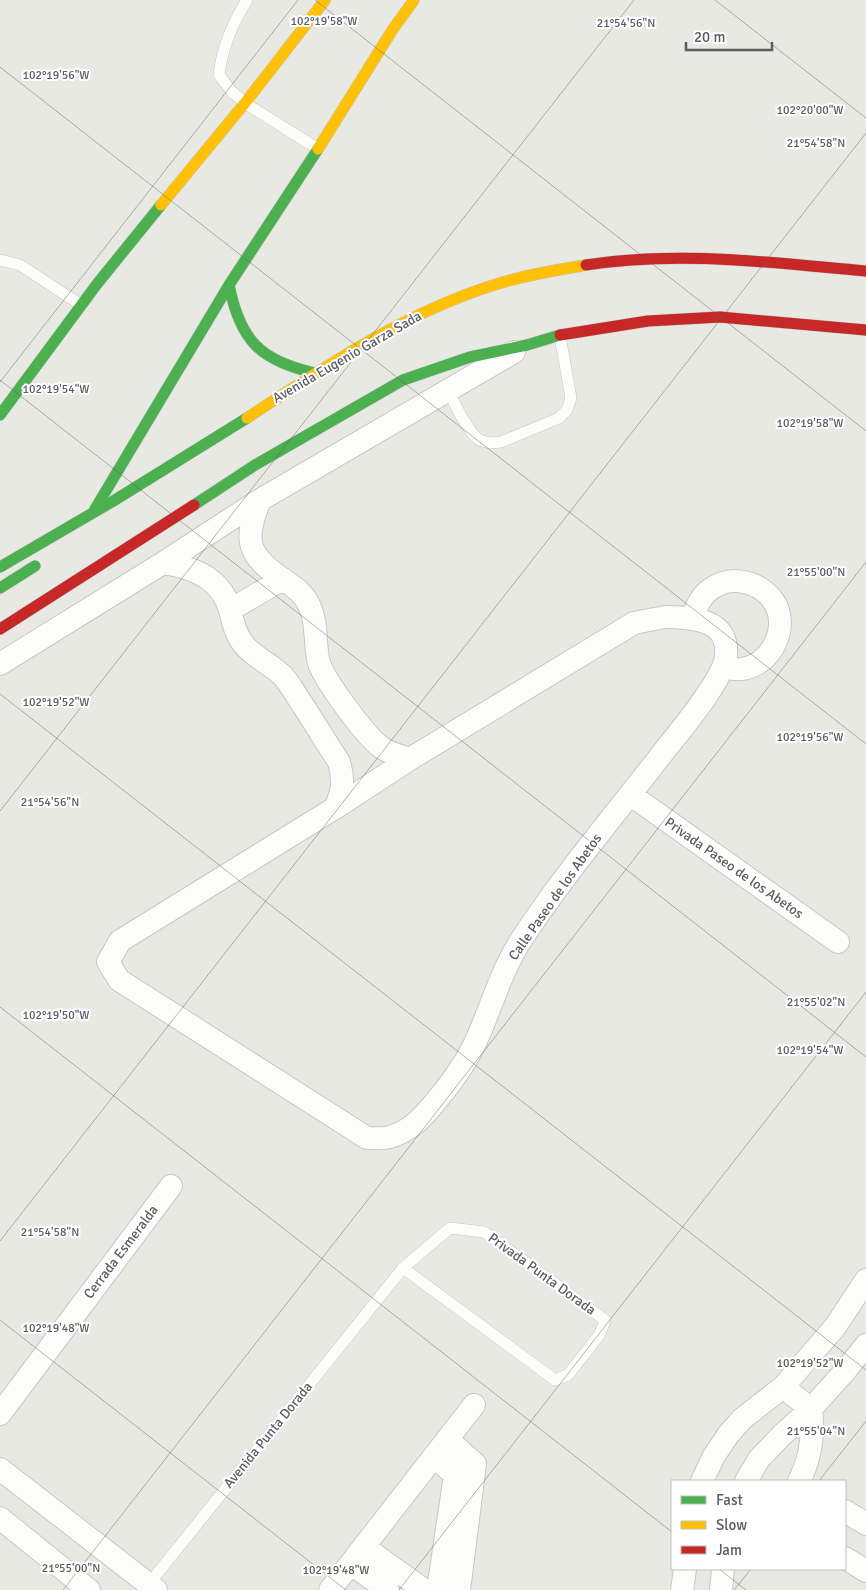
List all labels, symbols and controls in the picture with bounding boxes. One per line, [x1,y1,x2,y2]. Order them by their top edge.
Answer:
text: 102°19'58"W [290,14,358,29]
text: 21°54'56"N [597,16,655,31]
scale bar [686,20,772,52]
text: 20 m [694,28,725,46]
text: 102°19'56"W [22,68,90,83]
text: 102°20'00"W [776,103,844,118]
text: 21°54'58"N [787,136,845,151]
street label: Avenida Eugenio Garza Sada [269,307,425,407]
text: 102°19'54"W [22,382,90,397]
text: 102°19'58"W [776,416,844,431]
text: 21°55'00"N [787,565,845,580]
text: 102°19'52"W [22,695,90,710]
text: 102°19'56"W [776,730,844,745]
text: 21°54'56"N [21,795,79,810]
street label: Privada Paseo de los Abetos [662,814,806,922]
street label: Calle Paseo de los Abetos [505,830,605,964]
text: 21°55'02"N [787,995,845,1010]
text: 102°19'50"W [22,1008,90,1023]
text: 102°19'54"W [776,1043,844,1058]
street label: Cerrada Esmeralda [80,1202,162,1302]
text: 21°54'58"N [21,1225,79,1240]
street label: Privada Punta Dorada [485,1229,599,1319]
text: 102°19'48"W [22,1321,90,1336]
text: 102°19'52"W [776,1356,844,1371]
street label: Avenida Punta Dorada [220,1378,316,1492]
text: 21°55'04"N [787,1424,845,1439]
legend [671,1480,846,1570]
text: Fast [716,1491,743,1509]
text: Slow [716,1516,747,1534]
text: Jam [716,1541,742,1559]
text: 21°55'00"N [42,1561,100,1576]
text: 102°19'48"W [302,1563,370,1578]

